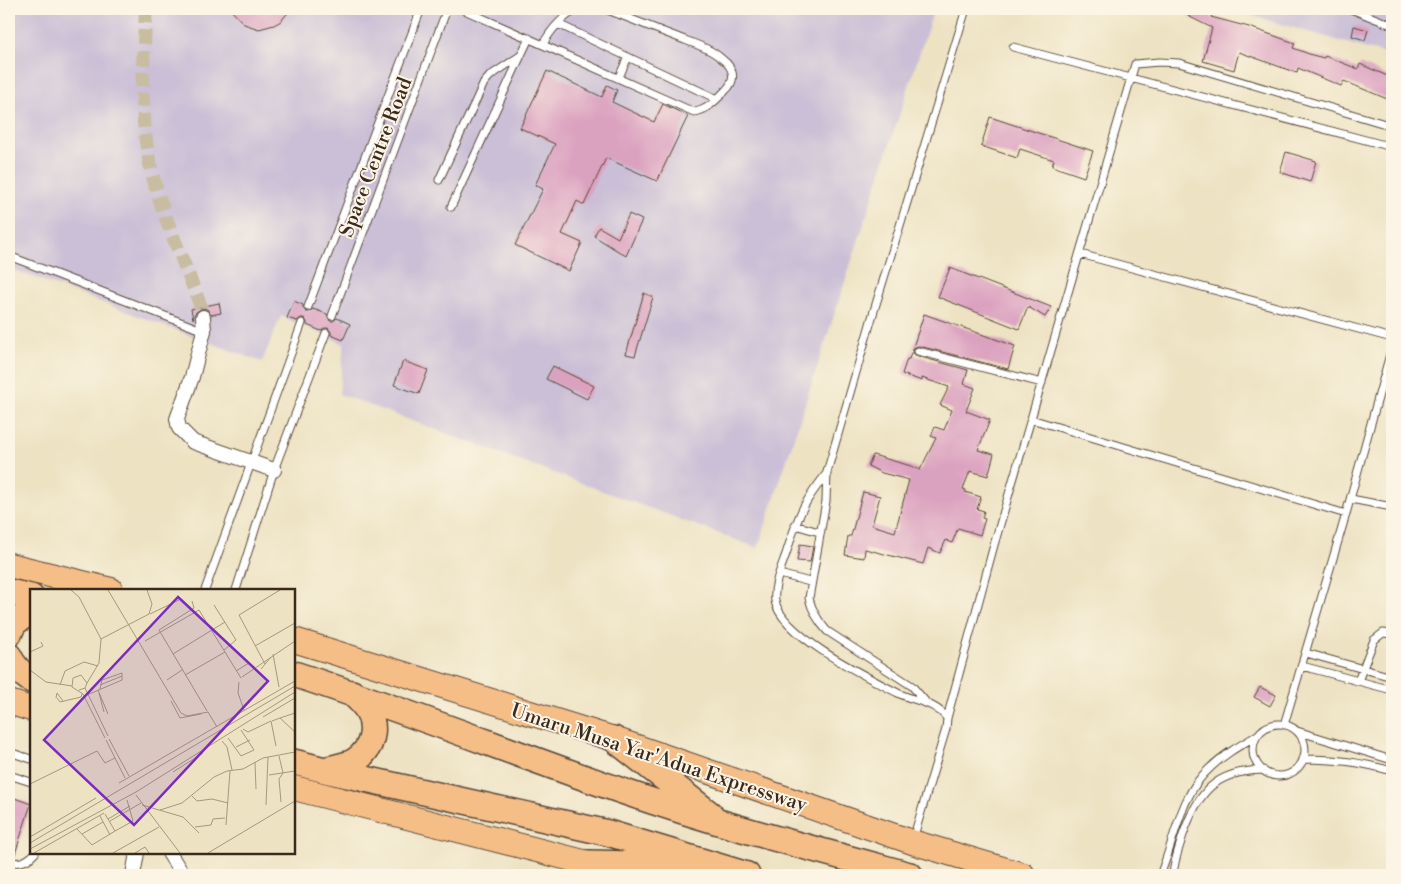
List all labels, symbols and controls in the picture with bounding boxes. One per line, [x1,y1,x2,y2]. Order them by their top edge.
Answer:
street label: Space Centre Road [334,73,419,241]
inset map [30,589,295,854]
street label: Umaru Musa Yar'Adua Expressway [507,699,810,818]

